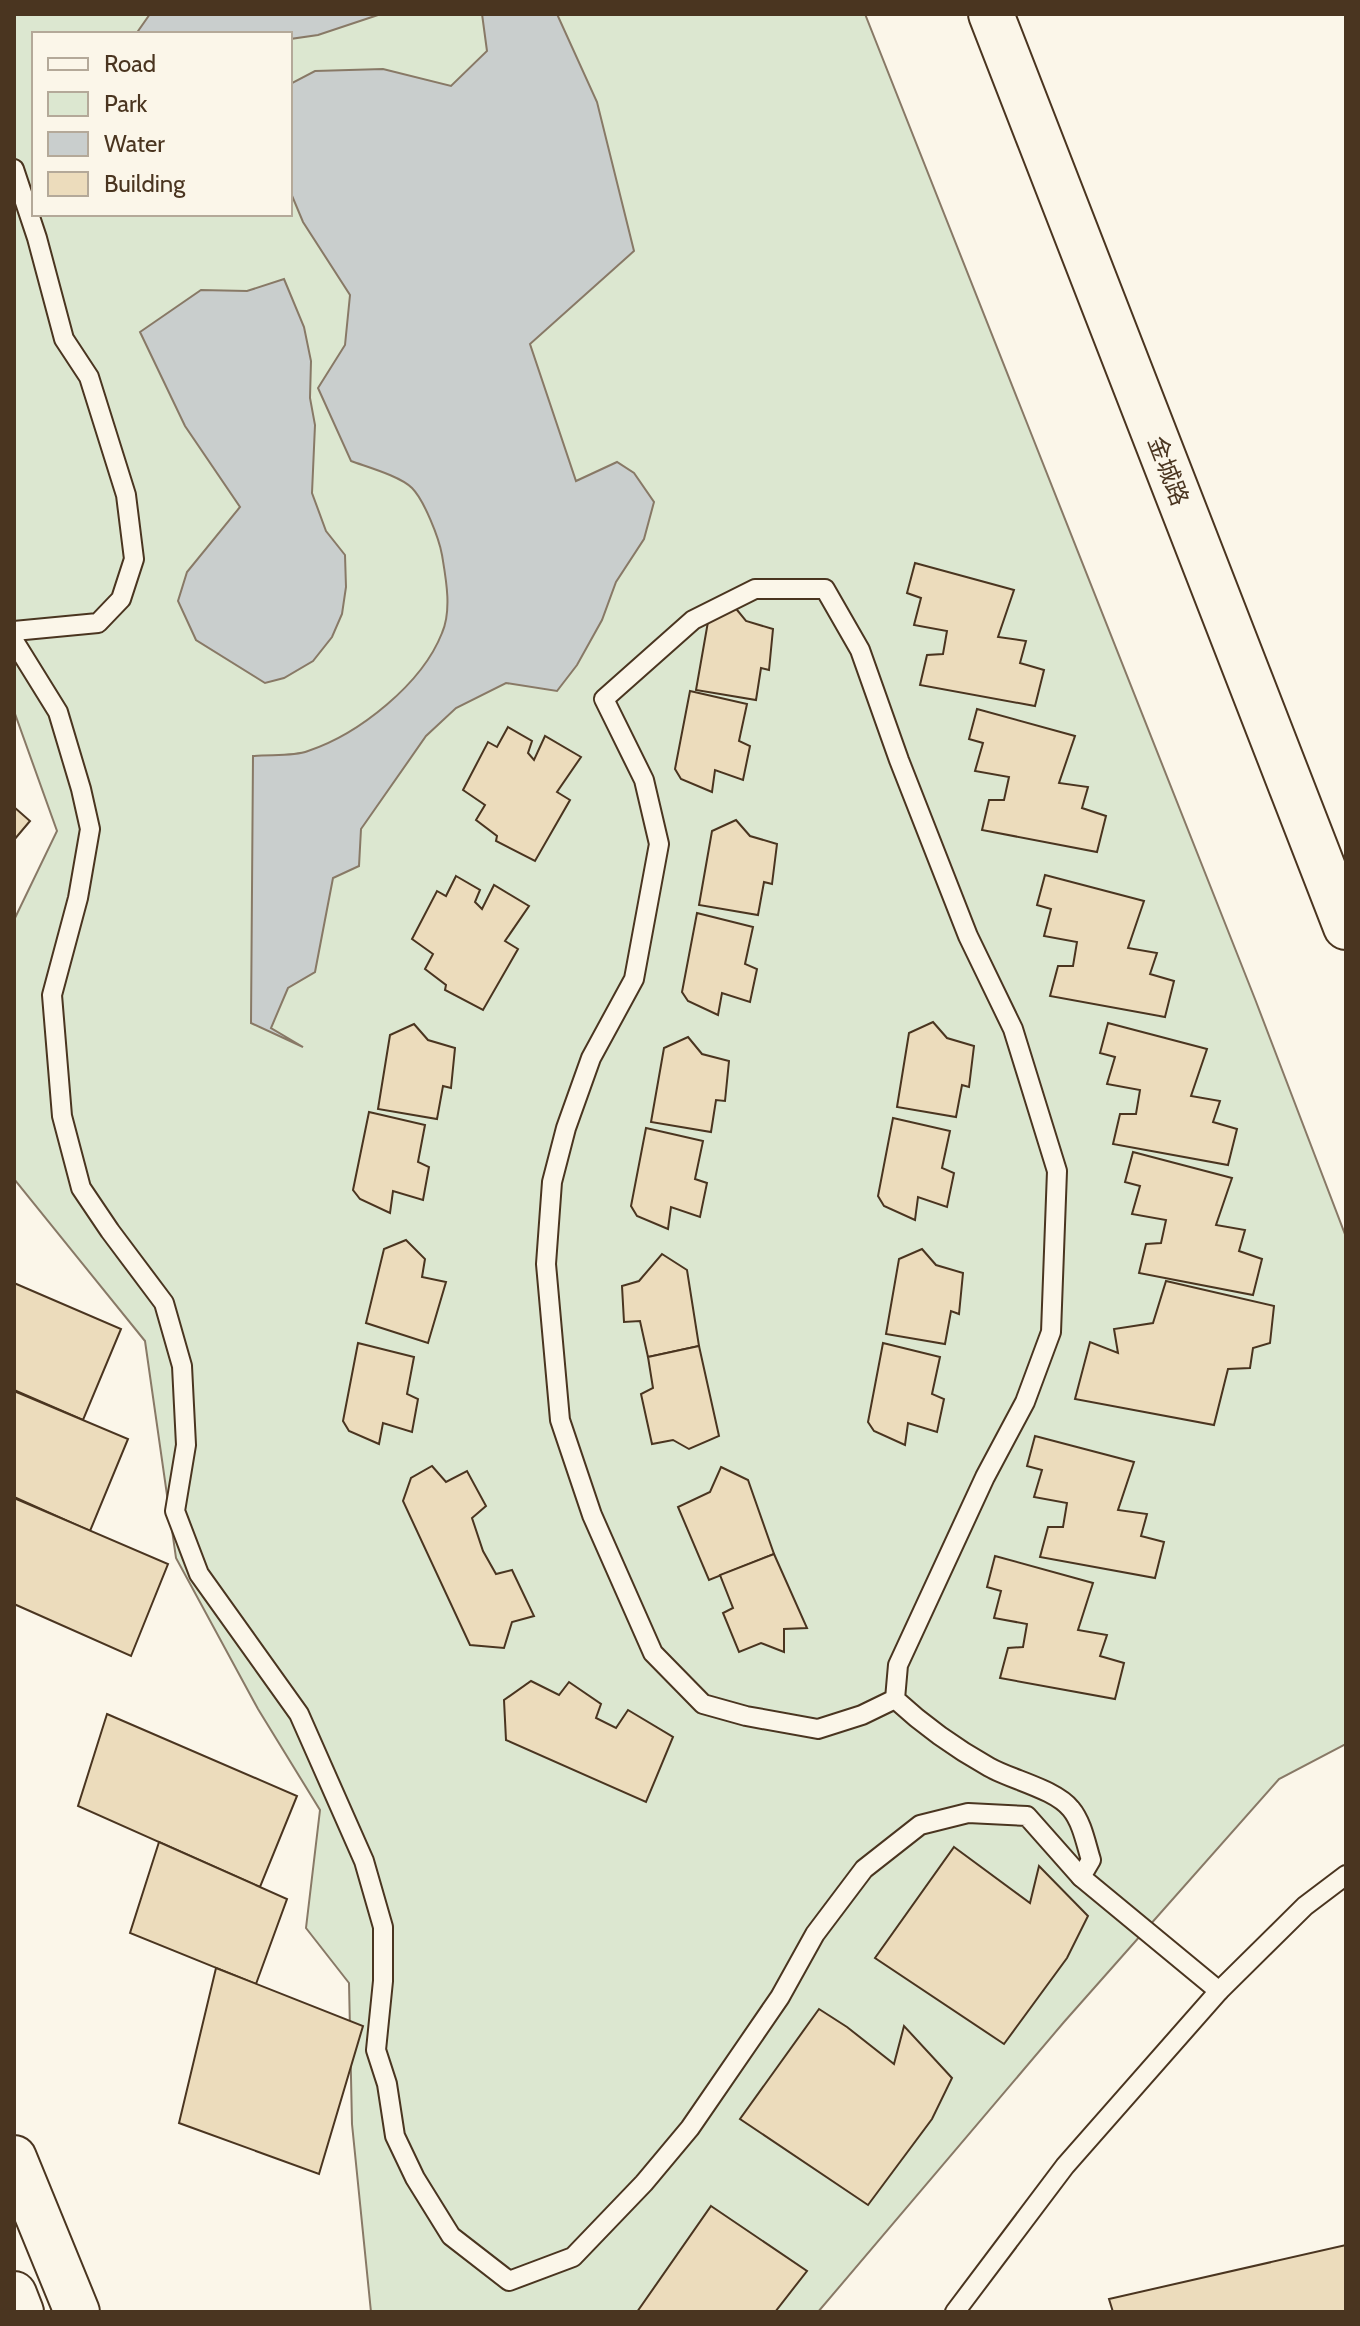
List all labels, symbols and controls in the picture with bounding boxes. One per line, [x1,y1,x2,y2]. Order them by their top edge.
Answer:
legend [32,32,292,216]
text: Road [104,49,156,78]
text: Park [104,89,147,118]
text: Water [104,129,165,158]
text: Building [104,169,186,198]
street label: 金城路 [1142,432,1195,510]

